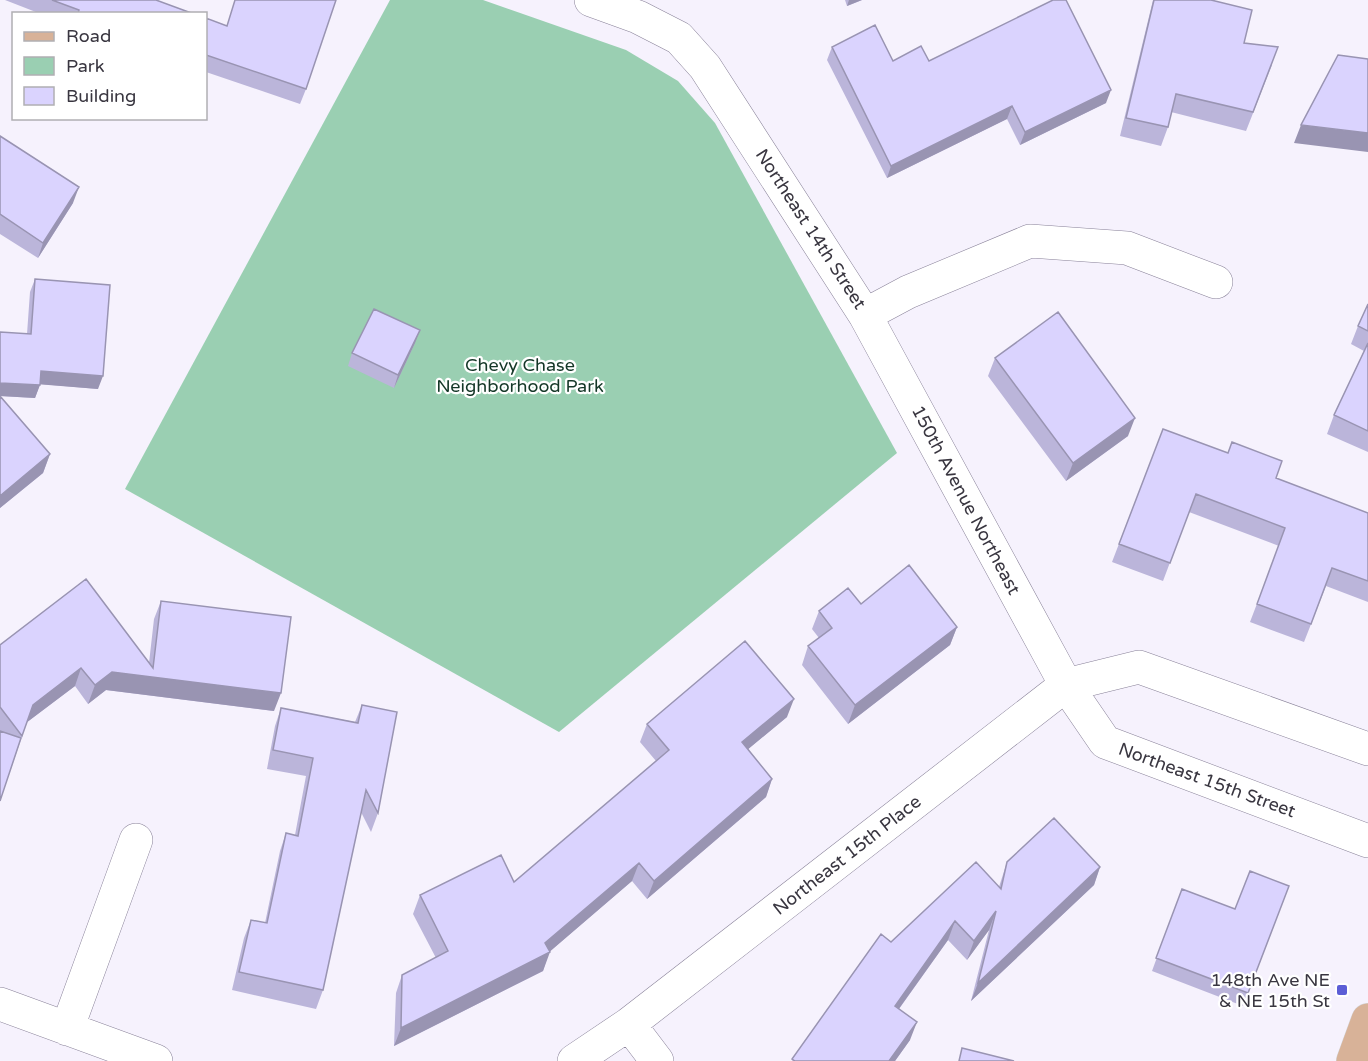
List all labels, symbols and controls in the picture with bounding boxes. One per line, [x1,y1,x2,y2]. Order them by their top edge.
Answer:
legend [12,12,207,120]
text: Road [66,25,111,47]
text: Park [66,55,105,77]
text: Building [66,85,136,107]
street label: Northeast 14th Street [751,145,871,313]
park label: Chevy Chase Neighborhood Park [436,354,604,397]
street label: 150th Avenue Northeast [907,402,1025,598]
street label: Northeast 15th Street [1115,738,1299,822]
street label: Northeast 15th Place [769,790,925,920]
place label: 148th Ave NE & NE 15th St [1211,969,1330,1012]
marker: 148th Ave NE & NE 15th St [1335,983,1349,997]

